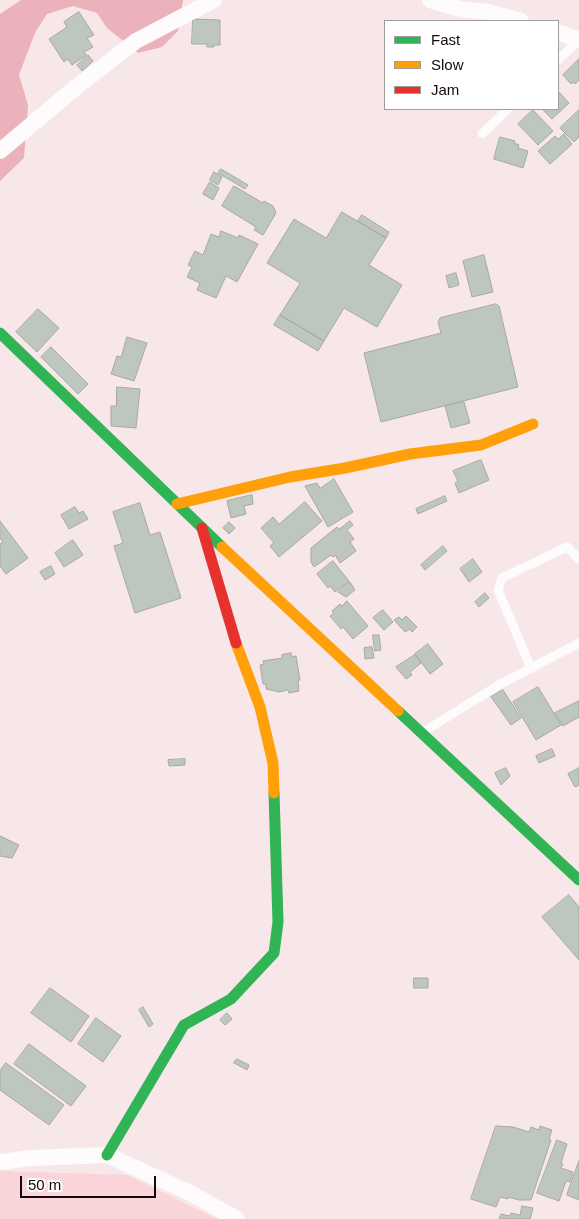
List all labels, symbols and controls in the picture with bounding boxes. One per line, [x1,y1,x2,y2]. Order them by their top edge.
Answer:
legend [384,20,559,110]
text: Fast [431,31,460,48]
text: Slow [431,56,464,73]
text: Jam [431,81,459,98]
scale bar [22,1166,159,1198]
text: 50 m [28,1176,61,1193]

